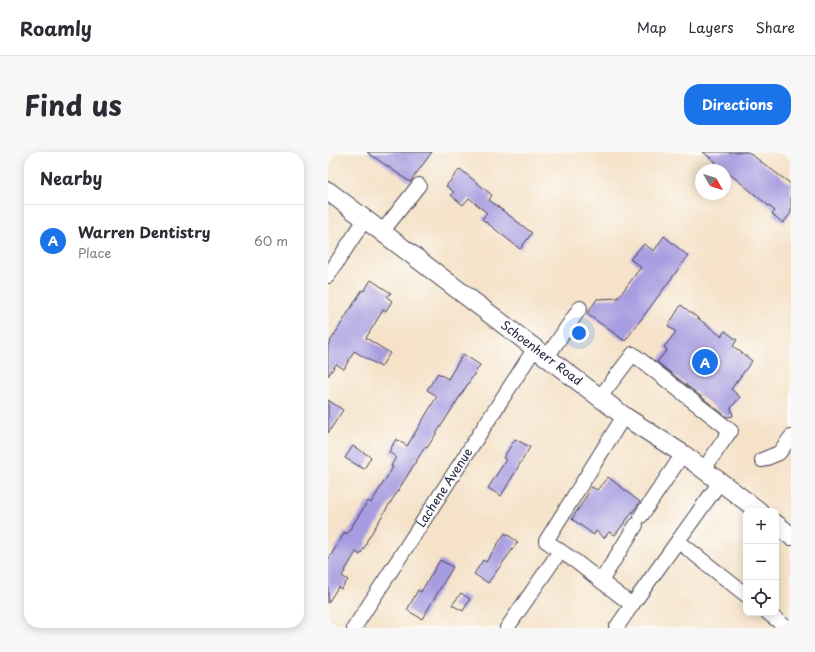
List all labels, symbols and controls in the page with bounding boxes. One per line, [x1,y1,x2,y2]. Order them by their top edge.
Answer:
text: Roamly [20,14,92,42]
text: Map [637,17,667,38]
text: Layers [689,17,734,38]
text: Share [756,17,795,38]
text: Find us [24,83,122,126]
button: Directions [684,84,791,125]
north arrow [695,164,731,200]
text: Nearby [40,165,102,191]
text: Warren Dentistry [78,220,210,243]
text: A [48,231,58,250]
text: 60 m [254,231,288,250]
text: Place [78,243,111,262]
street label: Schoenherr Road [497,316,586,389]
your location [569,323,589,343]
pin: A [692,347,718,377]
street label: Lachene Avenue [411,444,476,530]
map controls [743,508,779,616]
button: + [743,508,779,544]
button: − [743,544,779,580]
button: locate [743,580,779,616]

